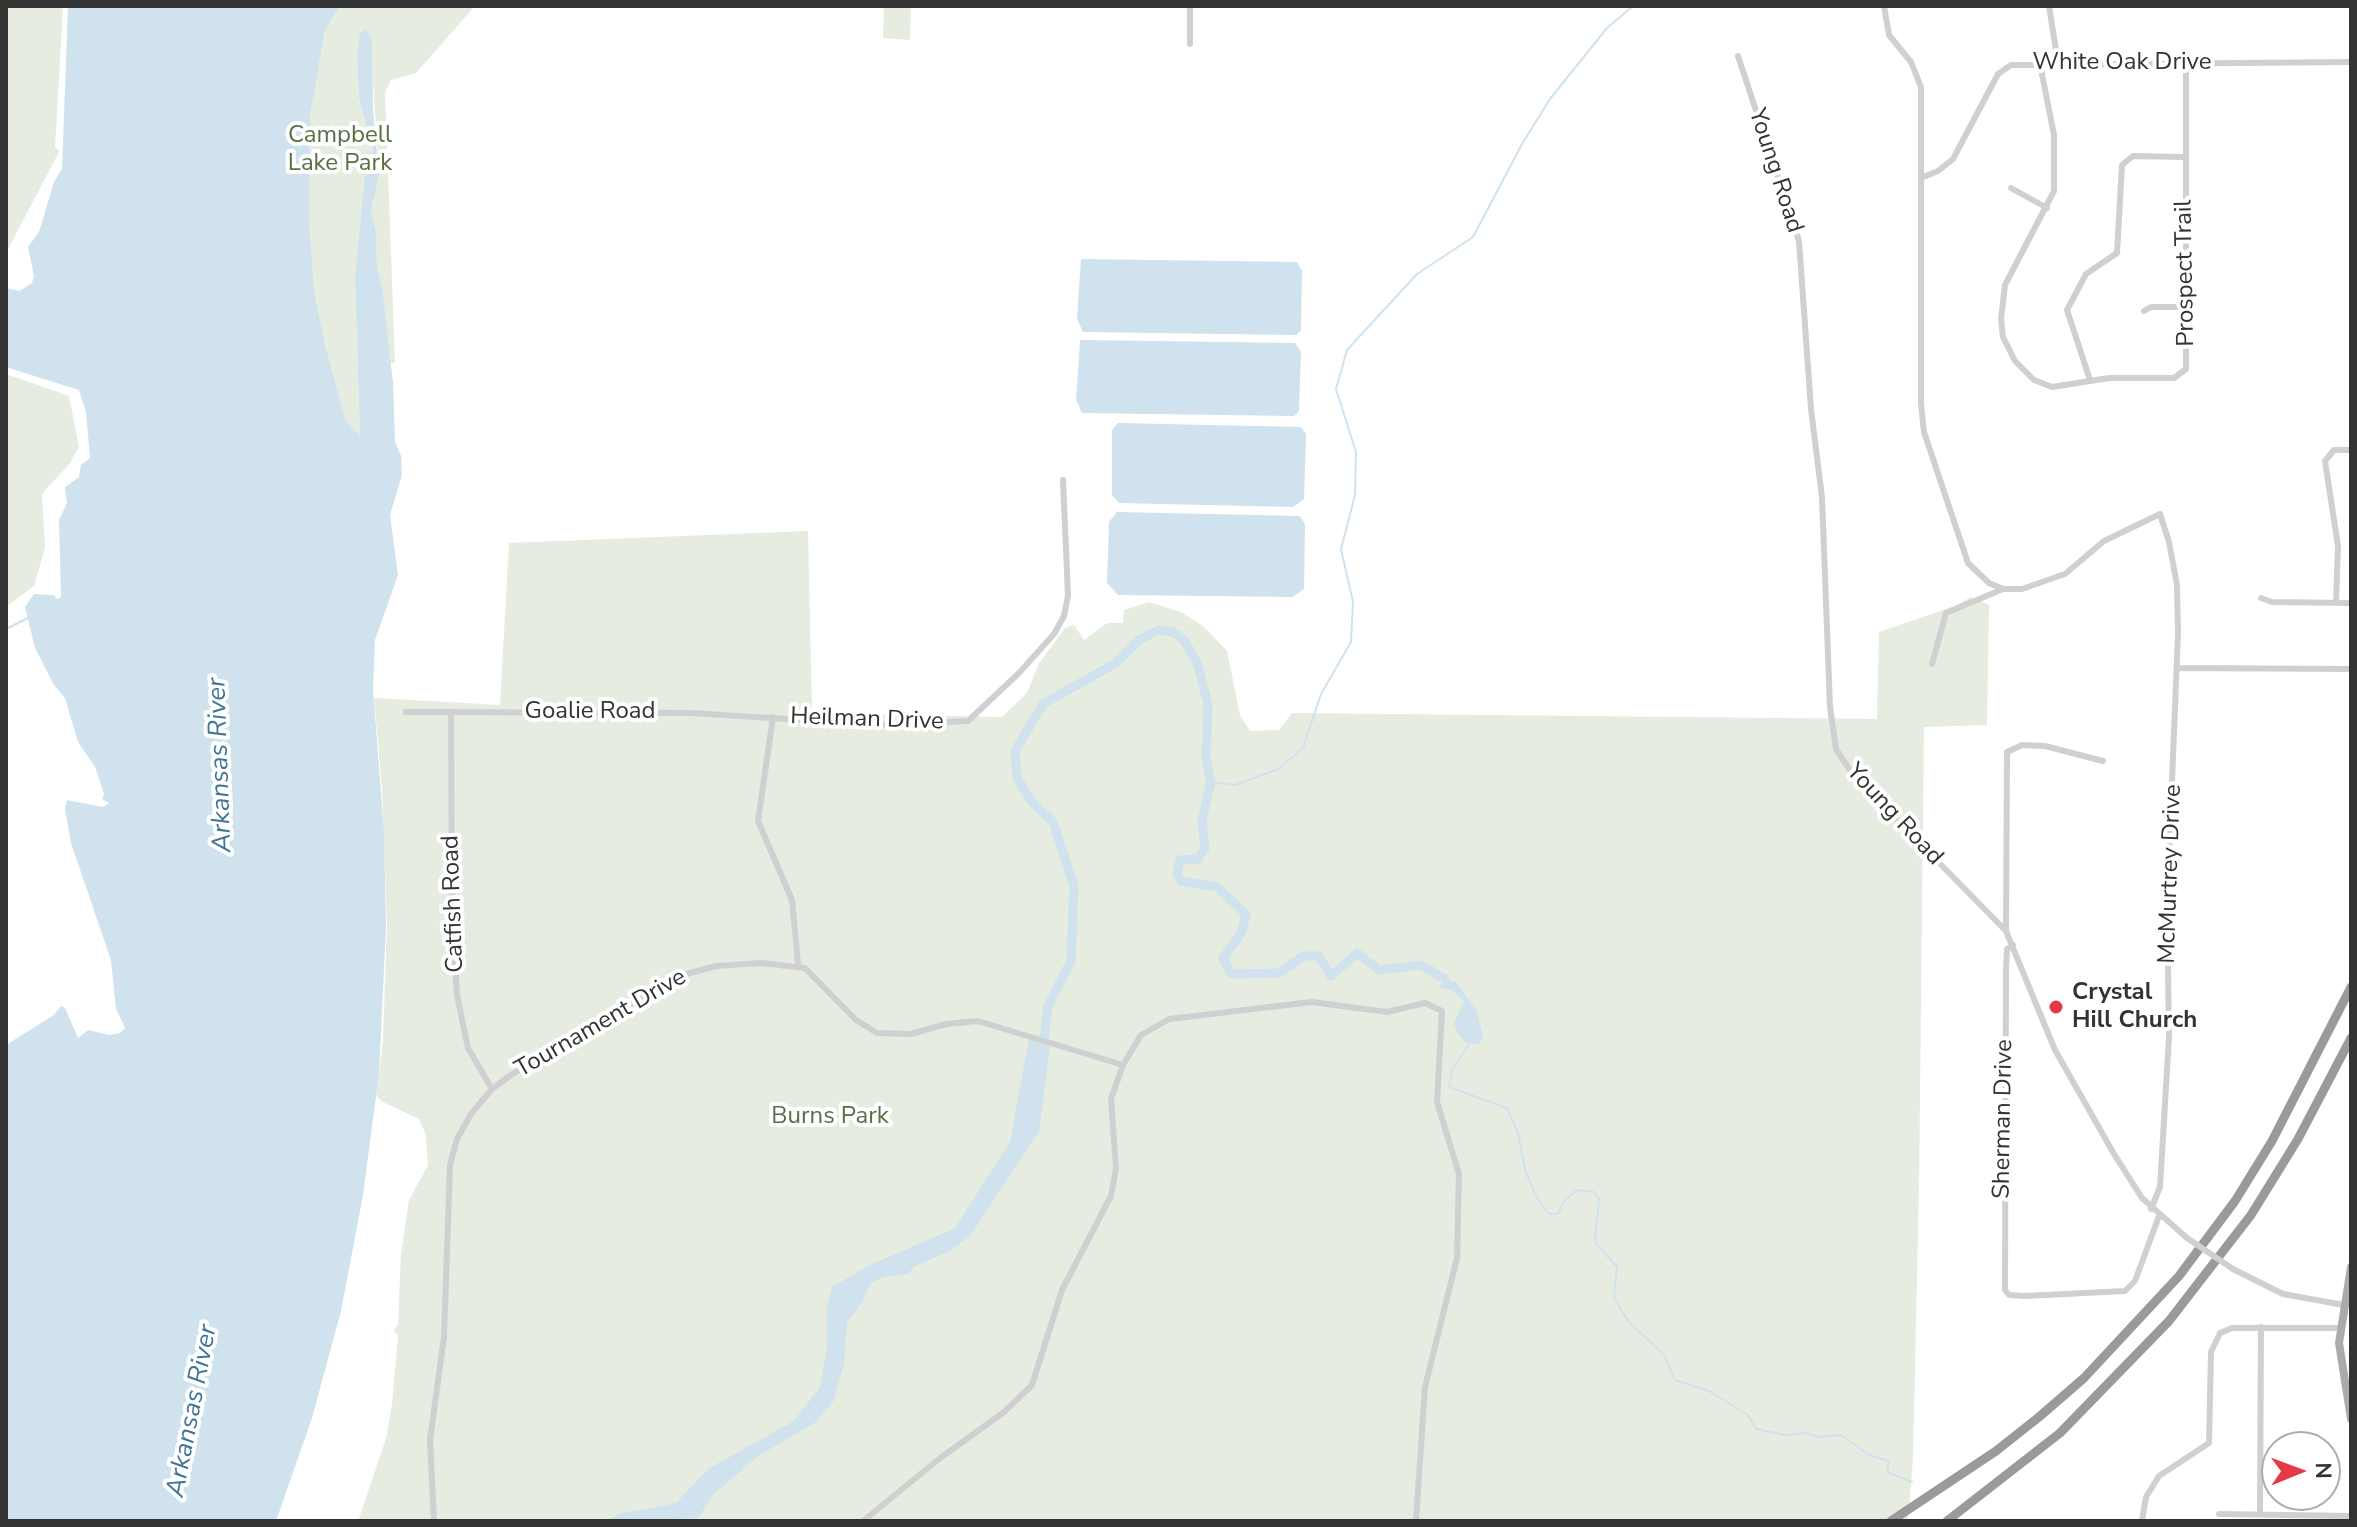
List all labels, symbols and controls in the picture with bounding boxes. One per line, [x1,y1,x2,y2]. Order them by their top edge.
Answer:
street label: White Oak Drive [2032,49,2212,77]
street label: Young Road [1741,105,1809,237]
park label: Campbell Lake Park [288,122,392,178]
street label: Prospect Trail [2170,199,2202,347]
water label: Arkansas River [202,677,240,853]
street label: Goalie Road [525,698,655,726]
street label: Heilman Drive [790,703,944,737]
street label: Young Road [1840,758,1948,872]
street label: McMurtrey Drive [2153,784,2189,964]
street label: Catfish Road [437,835,471,973]
street label: Tournament Drive [510,963,692,1085]
place label: Crystal Hill Church [2072,979,2197,1035]
marker: Crystal Hill Church [2047,998,2065,1016]
street label: Sherman Drive [1988,1039,2020,1199]
park label: Burns Park [771,1103,889,1131]
water label: Arkansas River [161,1322,225,1500]
north arrow [2261,1431,2341,1511]
text: N [2308,1462,2338,1479]

